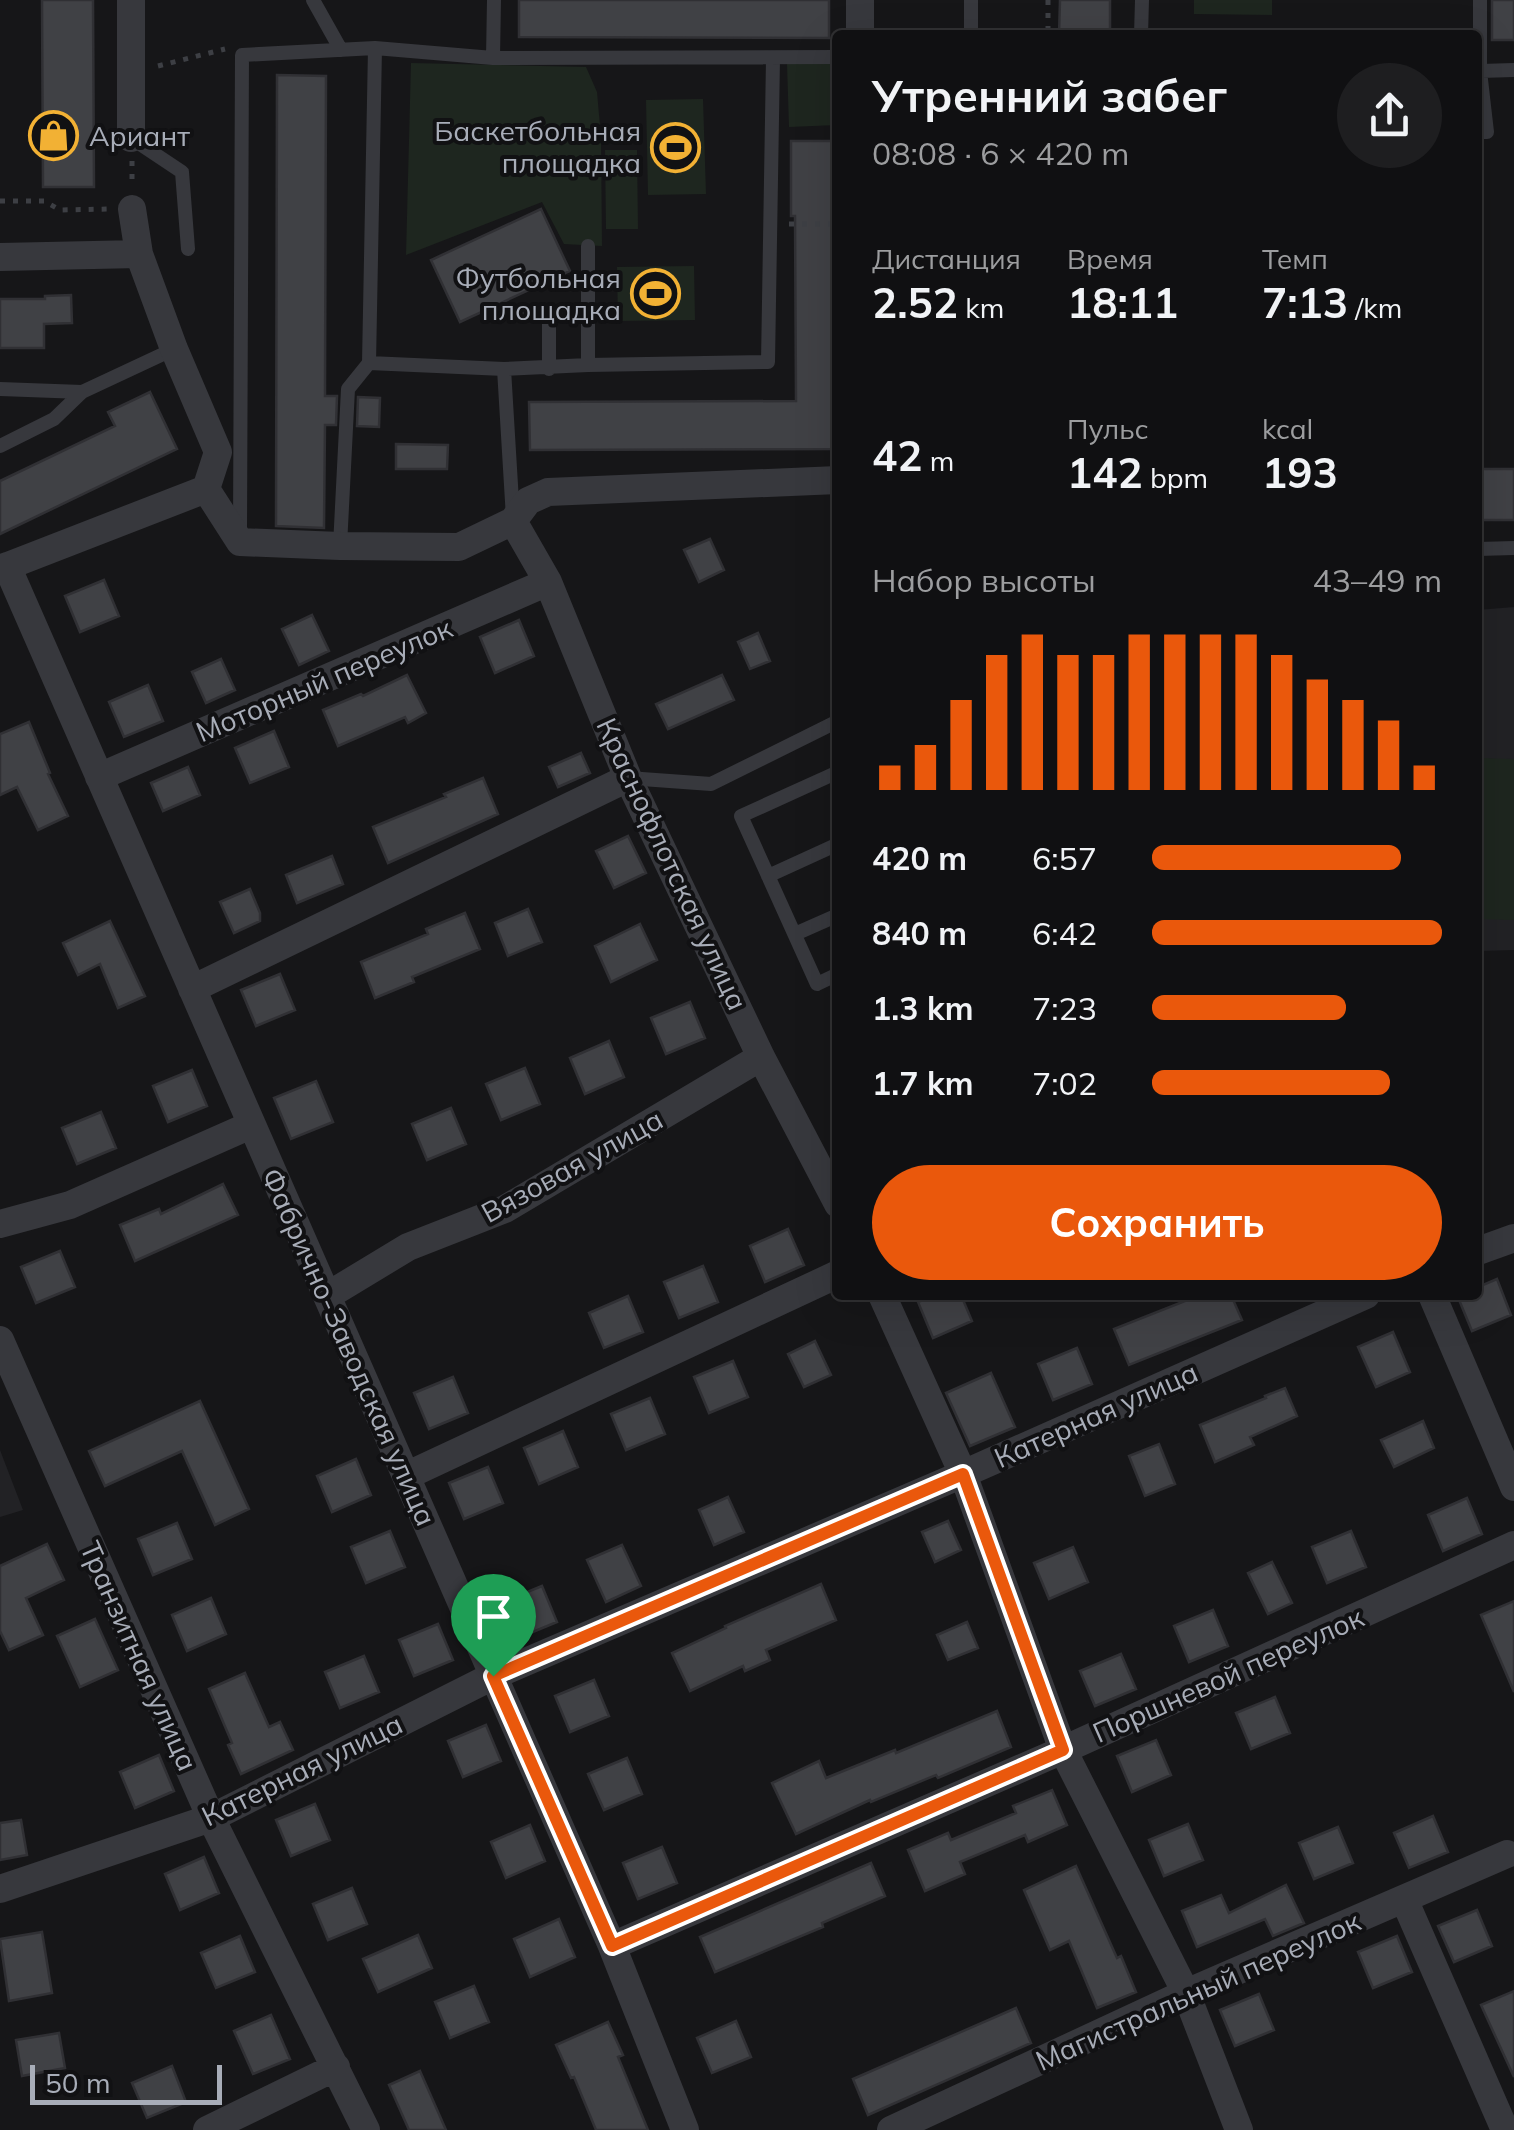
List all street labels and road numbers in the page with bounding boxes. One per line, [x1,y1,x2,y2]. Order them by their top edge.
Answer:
street label: Моторный переулок [191,609,458,749]
street label: Краснофлотская улица [589,712,756,1016]
street label: Вязовая улица [475,1101,669,1230]
street label: Фабрично-Заводская улица [255,1163,444,1531]
street label: Катерная улица [989,1354,1203,1475]
street label: Транзитная улица [73,1536,206,1776]
street label: Поршневой переулок [1087,1599,1369,1750]
street label: Катерная улица [196,1706,408,1833]
street label: Магистральный переулок [1030,1903,1366,2078]

